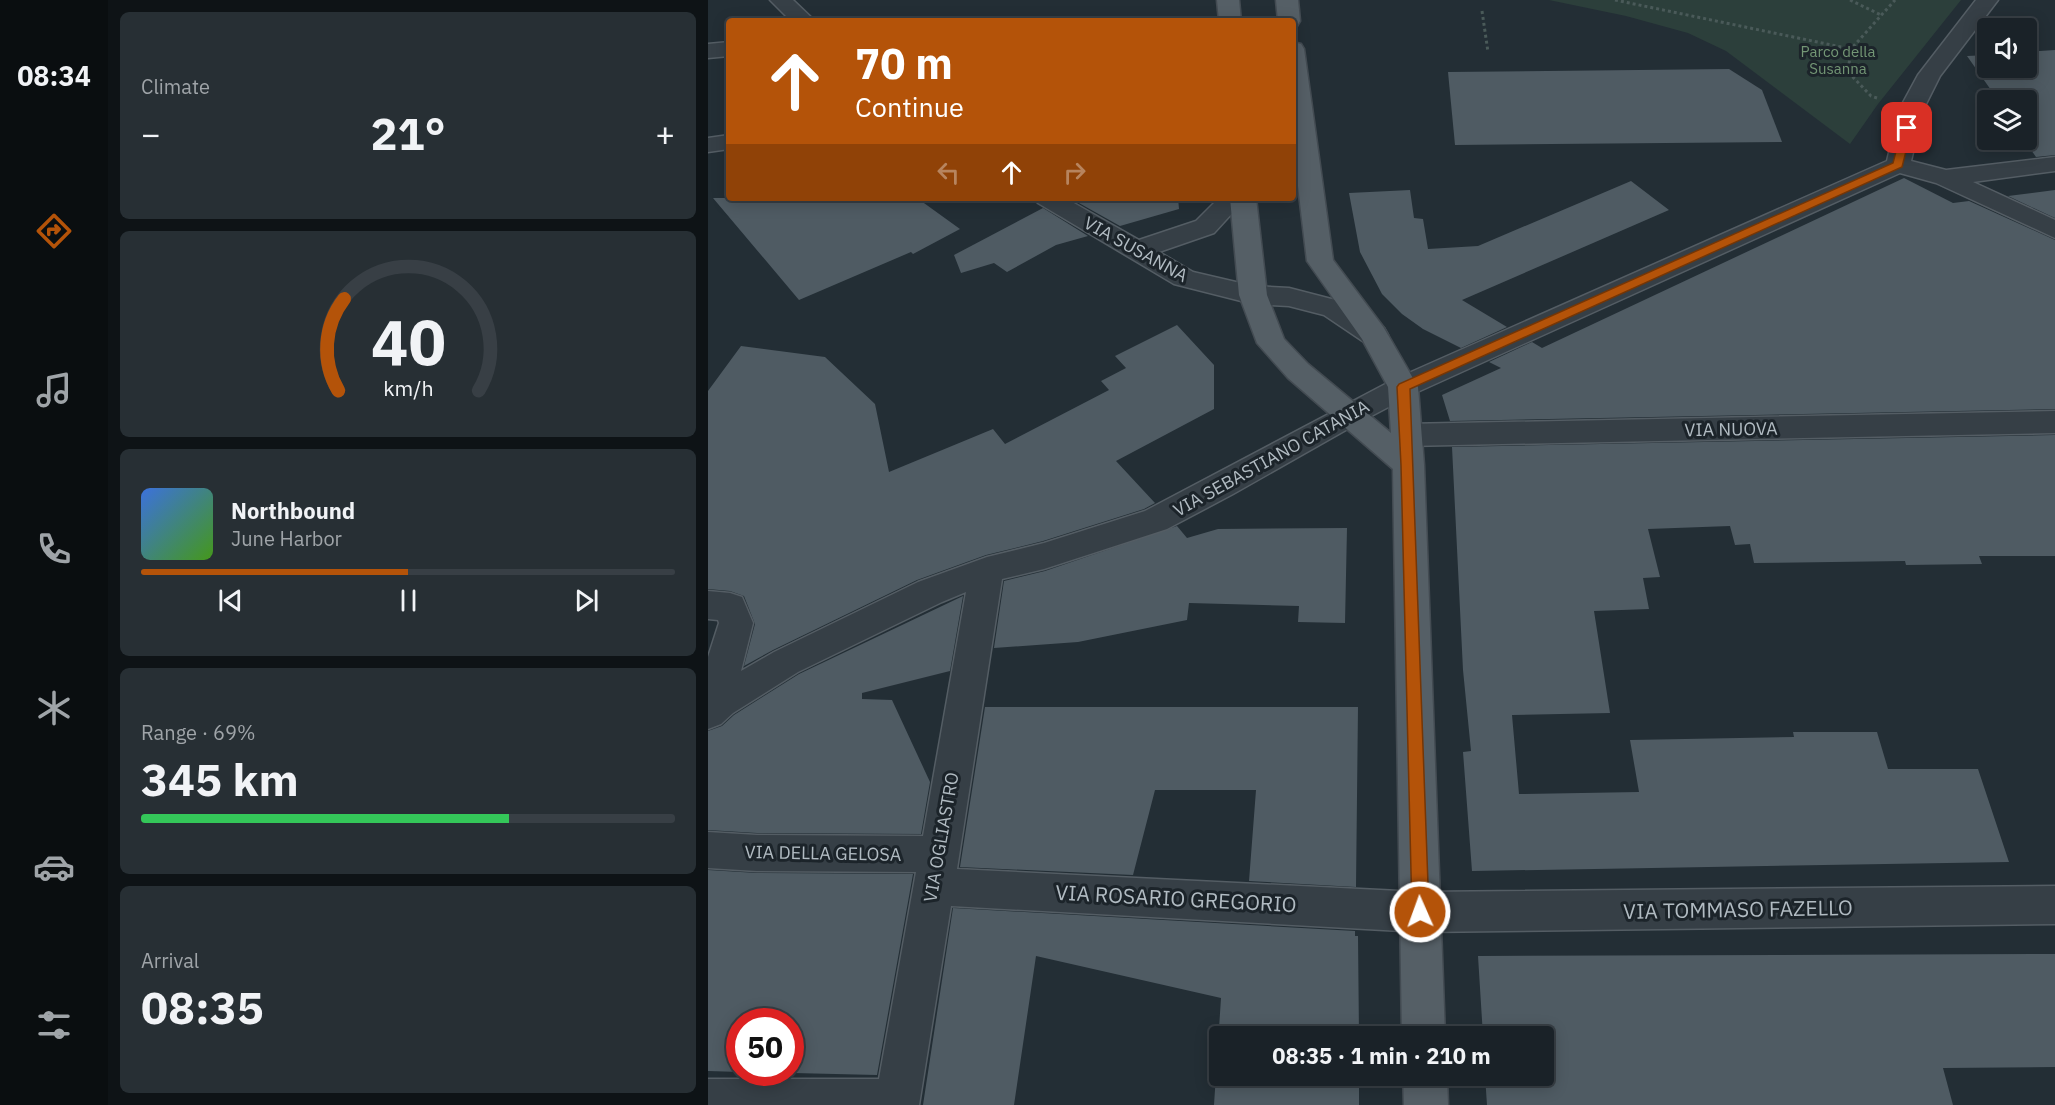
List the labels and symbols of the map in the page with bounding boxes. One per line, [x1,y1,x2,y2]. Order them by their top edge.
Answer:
park label: Parco della Susanna [1801,42,1875,78]
pin [1881,102,1932,153]
street label: VIA SUSANNA [1080,211,1193,287]
street label: VIA SEBASTIANO CATANIA [1169,394,1373,522]
street label: VIA NUOVA [1684,417,1778,441]
street label: VIA OGLIASTRO [918,770,964,904]
street label: VIA DELLA GELOSA [744,840,902,866]
street label: VIA ROSARIO GREGORIO [1055,878,1297,918]
position arrow [1388,880,1452,944]
street label: VIA TOMMASO FAZELLO [1623,893,1853,925]
speed limit sign: 50 [726,1008,804,1086]

